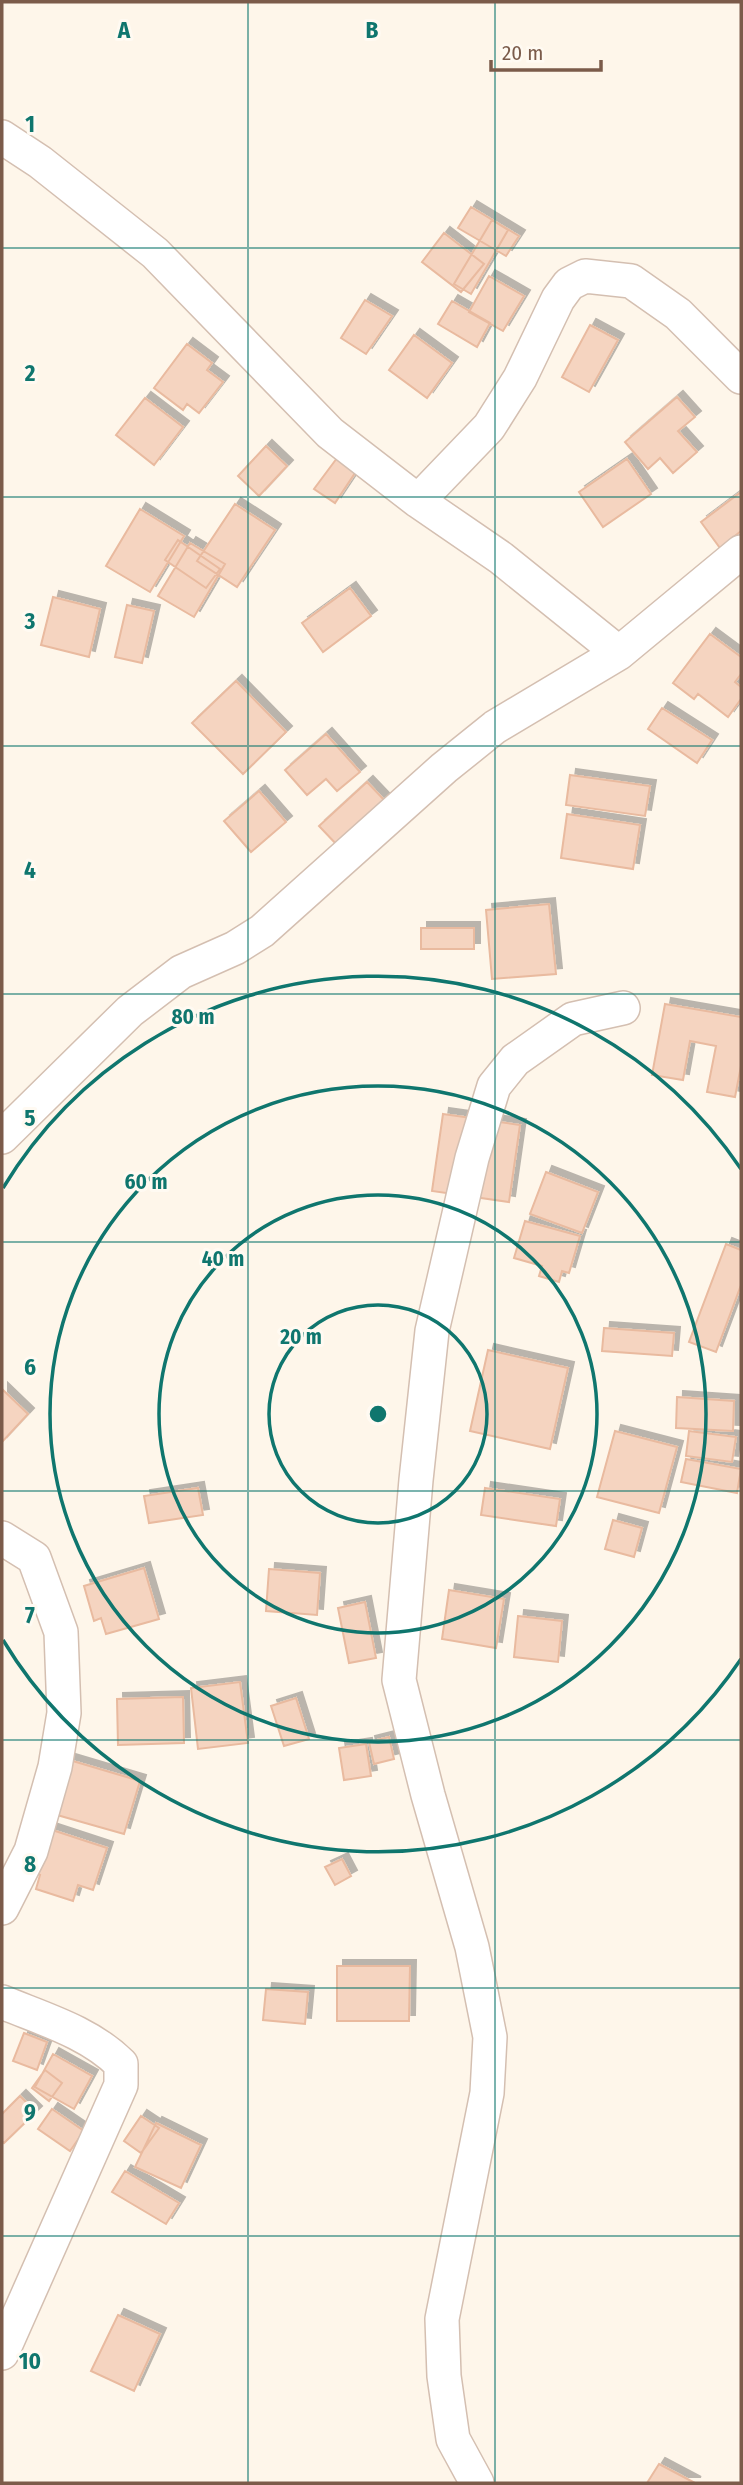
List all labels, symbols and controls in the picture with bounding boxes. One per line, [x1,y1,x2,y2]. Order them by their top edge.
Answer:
text: A [117,16,131,44]
text: B [366,16,379,44]
scale bar [491,28,601,72]
text: 20 m [502,40,543,66]
text: 1 [25,110,35,138]
text: 2 [24,359,36,387]
text: 3 [24,607,36,635]
text: 4 [24,856,36,884]
text: 80 m [172,1004,214,1030]
text: 5 [24,1104,36,1132]
text: 60 m [125,1169,167,1195]
text: 40 m [202,1246,244,1272]
text: 20 m [279,1324,322,1350]
text: 6 [24,1353,36,1381]
centre of rings [366,1402,390,1426]
text: 7 [25,1601,35,1629]
text: 8 [24,1850,36,1878]
text: 9 [24,2098,36,2126]
text: 10 [19,2347,41,2375]

